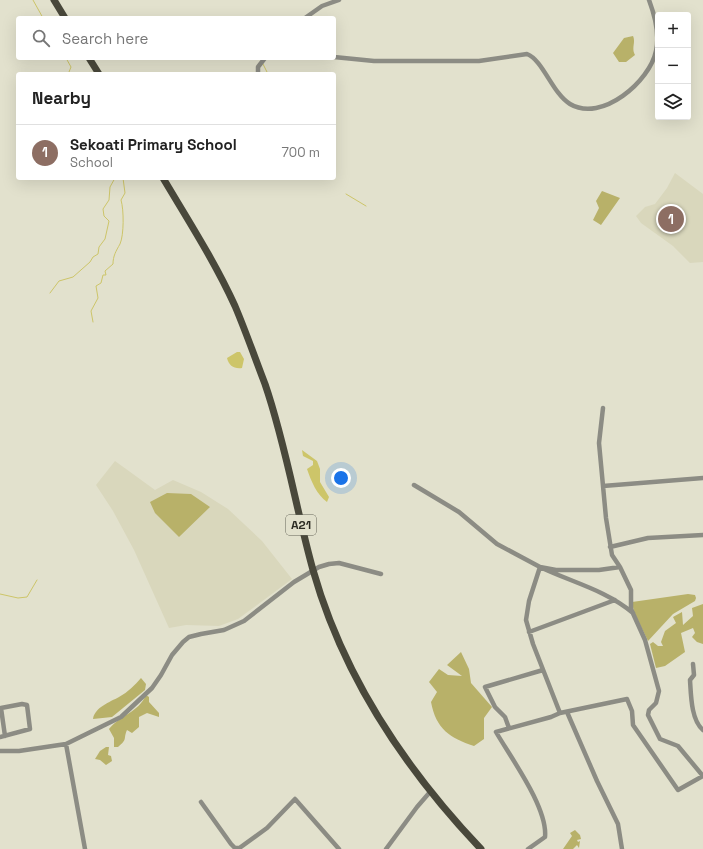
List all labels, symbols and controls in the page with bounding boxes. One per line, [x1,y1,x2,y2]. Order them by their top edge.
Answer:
map controls [655,12,691,120]
button: + [655,12,691,48]
search box [16,16,336,60]
icon: search [30,27,52,49]
text: Search here [62,29,148,48]
button: − [655,48,691,84]
button: layers [655,84,691,120]
text: Nearby [32,87,91,109]
text: Sekoati Primary School [70,135,237,154]
text: 1 [42,144,48,161]
text: 700 m [282,144,320,161]
text: School [70,154,113,171]
pin: 1 [658,204,684,234]
your location [331,468,351,488]
road number: A21 [286,515,316,535]

